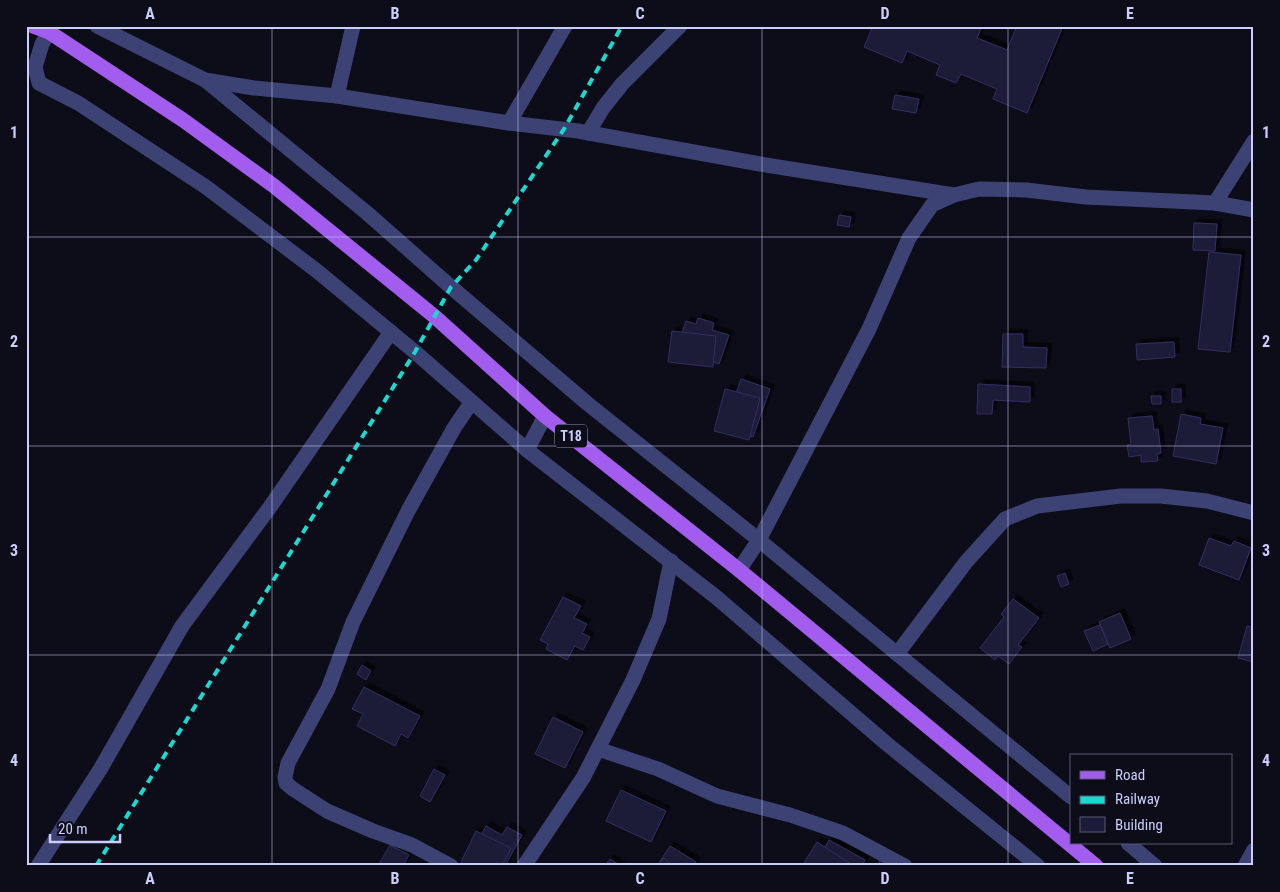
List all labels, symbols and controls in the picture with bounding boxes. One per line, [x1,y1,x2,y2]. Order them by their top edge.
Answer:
text: A [145,4,155,23]
text: B [391,4,400,23]
text: C [635,4,645,23]
text: D [880,4,890,23]
text: E [1126,4,1134,23]
text: 1 [10,123,18,142]
text: 1 [1262,123,1270,142]
text: 2 [10,332,18,351]
text: 2 [1262,332,1270,351]
road number: T18 [555,424,587,448]
text: 3 [10,541,18,560]
text: 3 [1262,541,1270,560]
text: 4 [10,751,18,770]
text: 4 [1262,751,1270,770]
legend [1070,754,1232,844]
text: Road [1115,766,1145,784]
text: Railway [1115,790,1160,808]
scale bar [50,812,120,844]
text: Building [1115,816,1163,834]
text: 20 m [58,820,88,838]
text: A [145,869,155,888]
text: B [391,869,400,888]
text: C [635,869,645,888]
text: D [880,869,890,888]
text: E [1126,869,1134,888]

